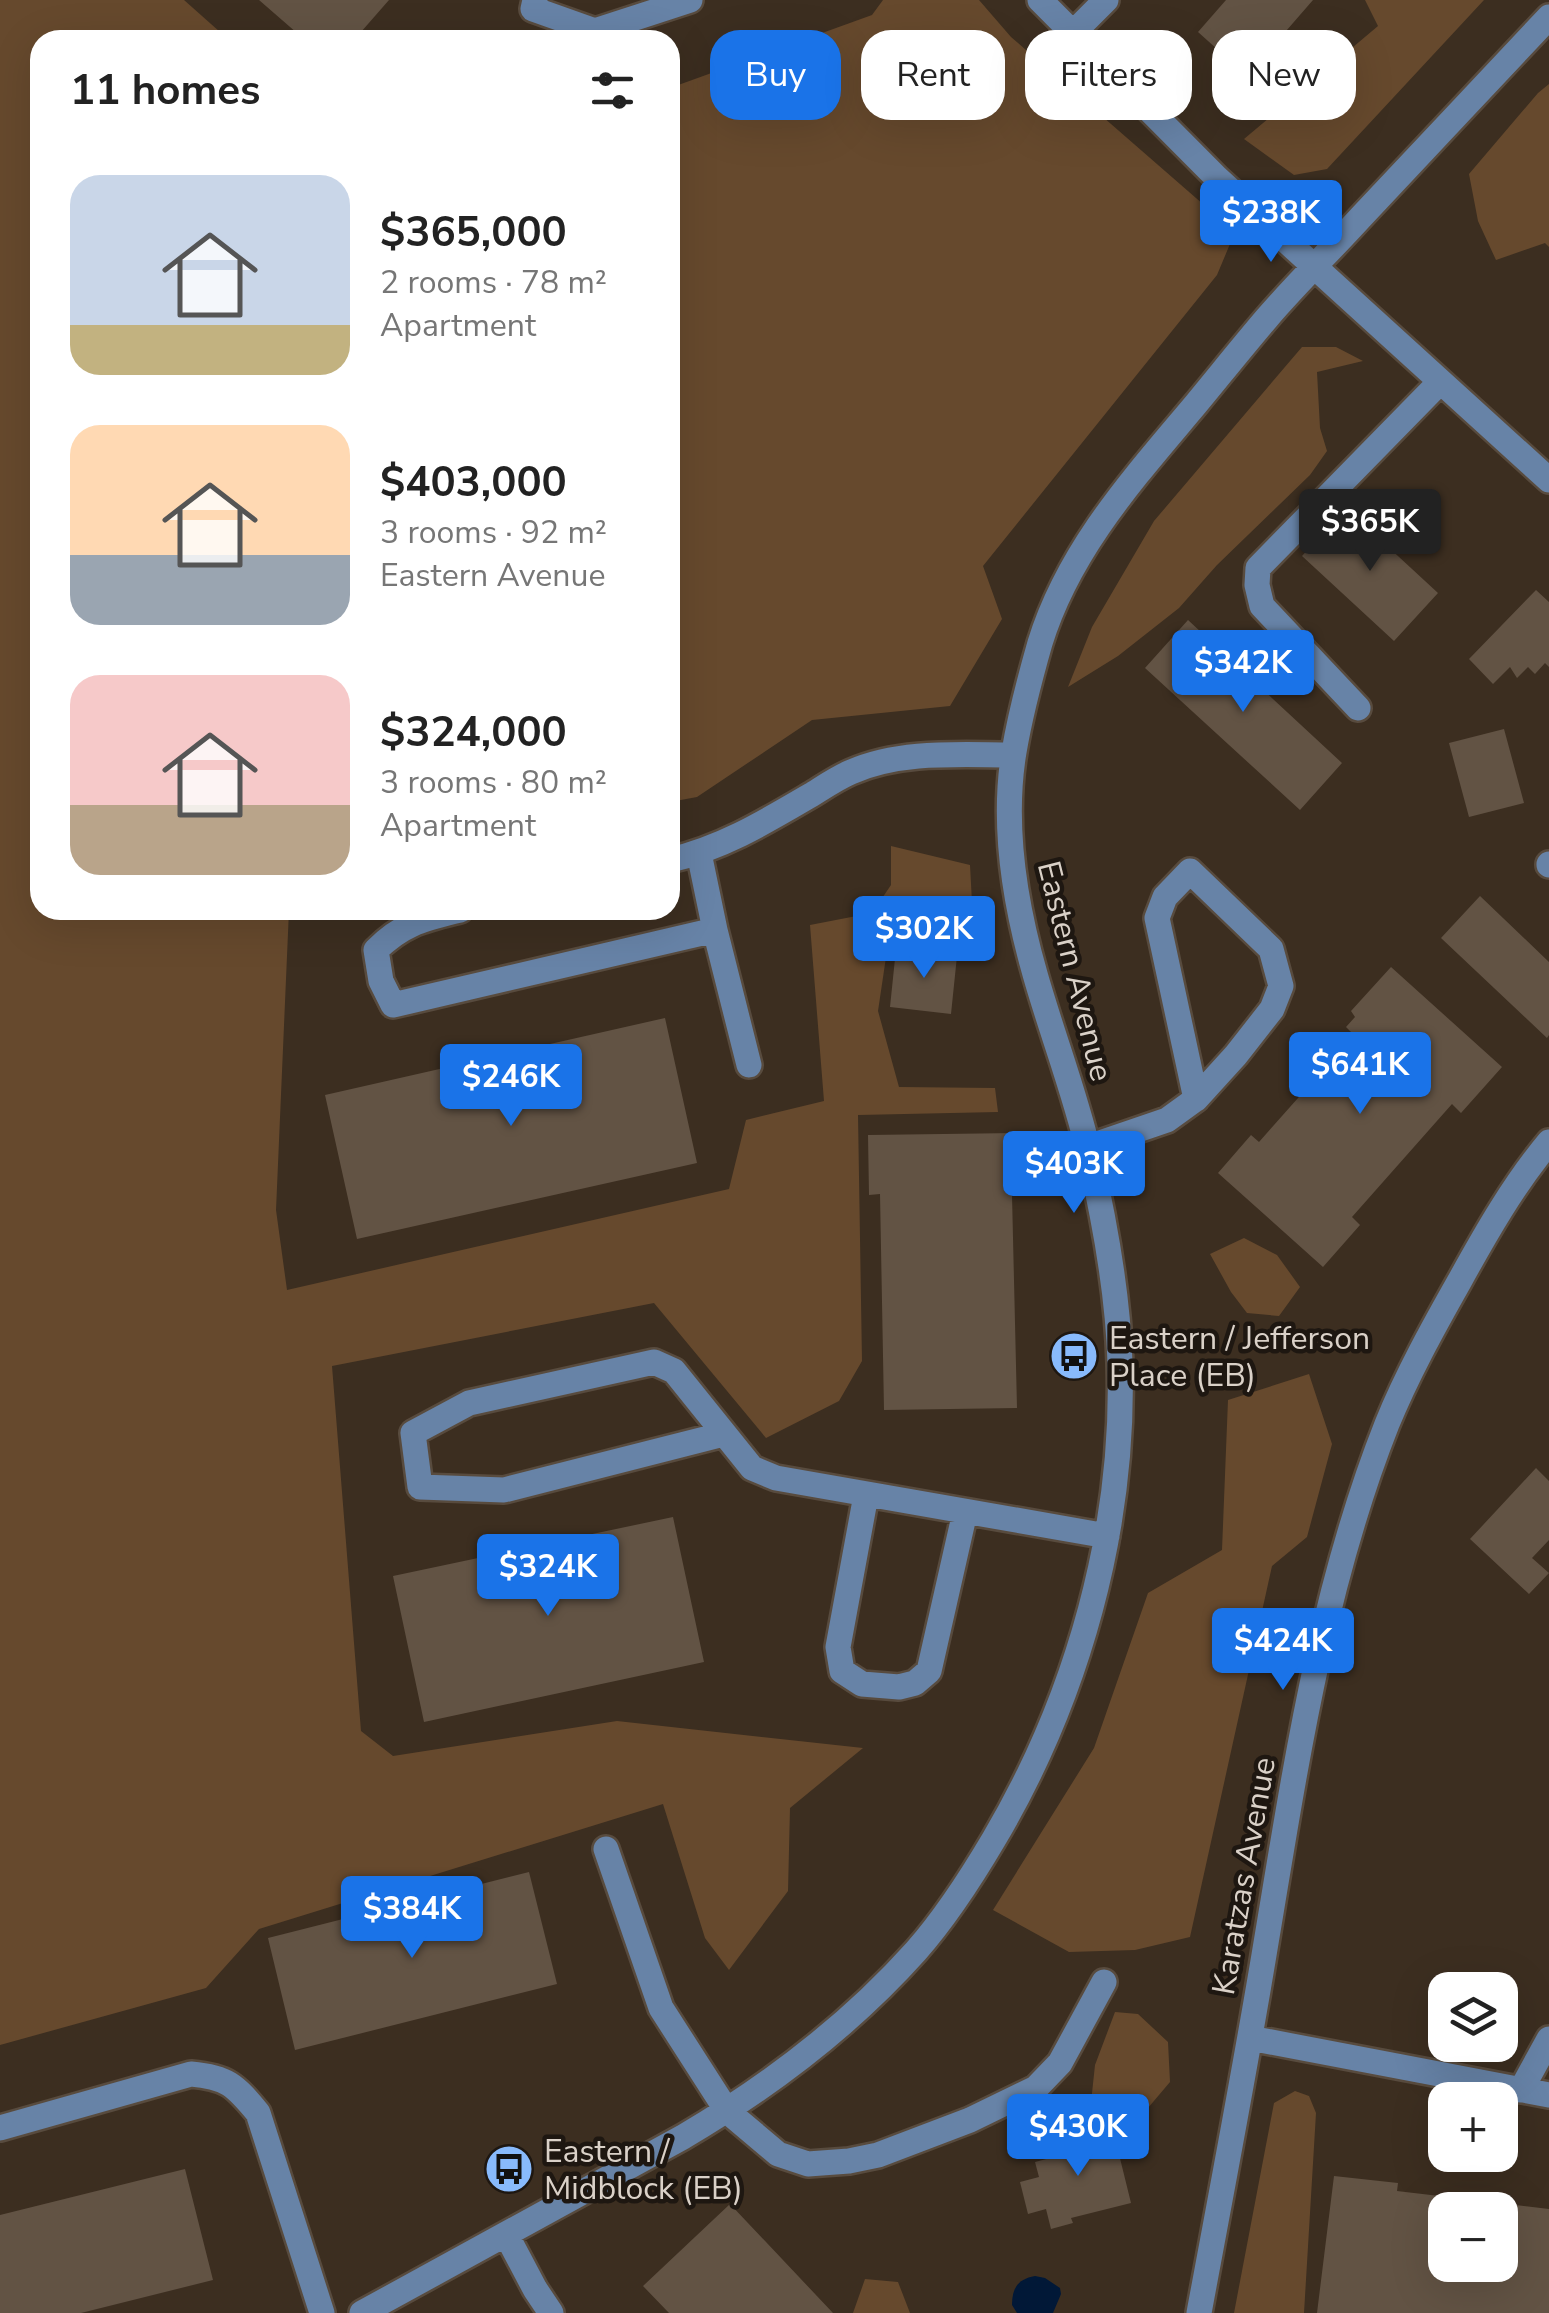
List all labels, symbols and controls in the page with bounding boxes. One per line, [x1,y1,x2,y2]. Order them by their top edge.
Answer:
chip: Buy [710,30,841,120]
chip: Rent [861,30,1005,120]
chip: Filters [1025,30,1192,120]
chip: New [1212,30,1356,120]
text: 11 homes [70,62,261,119]
icon: filters [585,63,640,118]
pin: $238K [1201,180,1341,265]
text: $238K [1222,191,1320,234]
text: $365,000 [380,204,567,261]
icon: home [150,215,270,335]
text: 2 rooms · 78 m² [380,261,607,304]
text: Apartment [380,304,536,347]
text: $403,000 [380,454,567,511]
icon: home [150,465,270,585]
pin: $365K [1300,489,1440,574]
text: $365K [1321,500,1419,543]
text: 3 rooms · 92 m² [380,511,607,554]
text: Eastern Avenue [380,554,605,597]
pin: $342K [1173,630,1313,715]
text: $342K [1194,641,1292,684]
text: $324,000 [380,704,567,761]
icon: home [150,715,270,835]
text: 3 rooms · 80 m² [380,761,607,804]
text: Apartment [380,804,536,847]
street label: Eastern Avenue [1027,856,1123,1086]
pin: $302K [854,896,994,981]
text: $302K [875,907,973,950]
pin: $641K [1290,1032,1430,1117]
text: $641K [1311,1043,1409,1086]
pin: $246K [441,1044,581,1129]
text: $246K [462,1055,560,1098]
pin: $403K [1004,1131,1144,1216]
text: $403K [1025,1142,1123,1185]
place label: Eastern / Jefferson Place (EB) [1109,1317,1370,1397]
bus stop icon: Eastern / Jefferson Place (EB) [1048,1330,1100,1382]
pin: $324K [478,1534,618,1619]
text: $324K [499,1545,597,1588]
pin: $424K [1213,1608,1353,1693]
text: $424K [1234,1619,1332,1662]
street label: Karatzas Avenue [1202,1754,1286,1998]
pin: $384K [342,1876,482,1961]
text: $384K [363,1887,461,1930]
map controls [1428,1972,1518,2282]
button: layers [1428,1972,1518,2062]
button: + [1428,2082,1518,2172]
pin: $430K [1008,2094,1148,2179]
text: $430K [1029,2105,1127,2148]
place label: Eastern / Midblock (EB) [544,2130,743,2210]
bus stop icon: Eastern / Midblock (EB) [483,2143,535,2195]
button: − [1428,2192,1518,2282]

